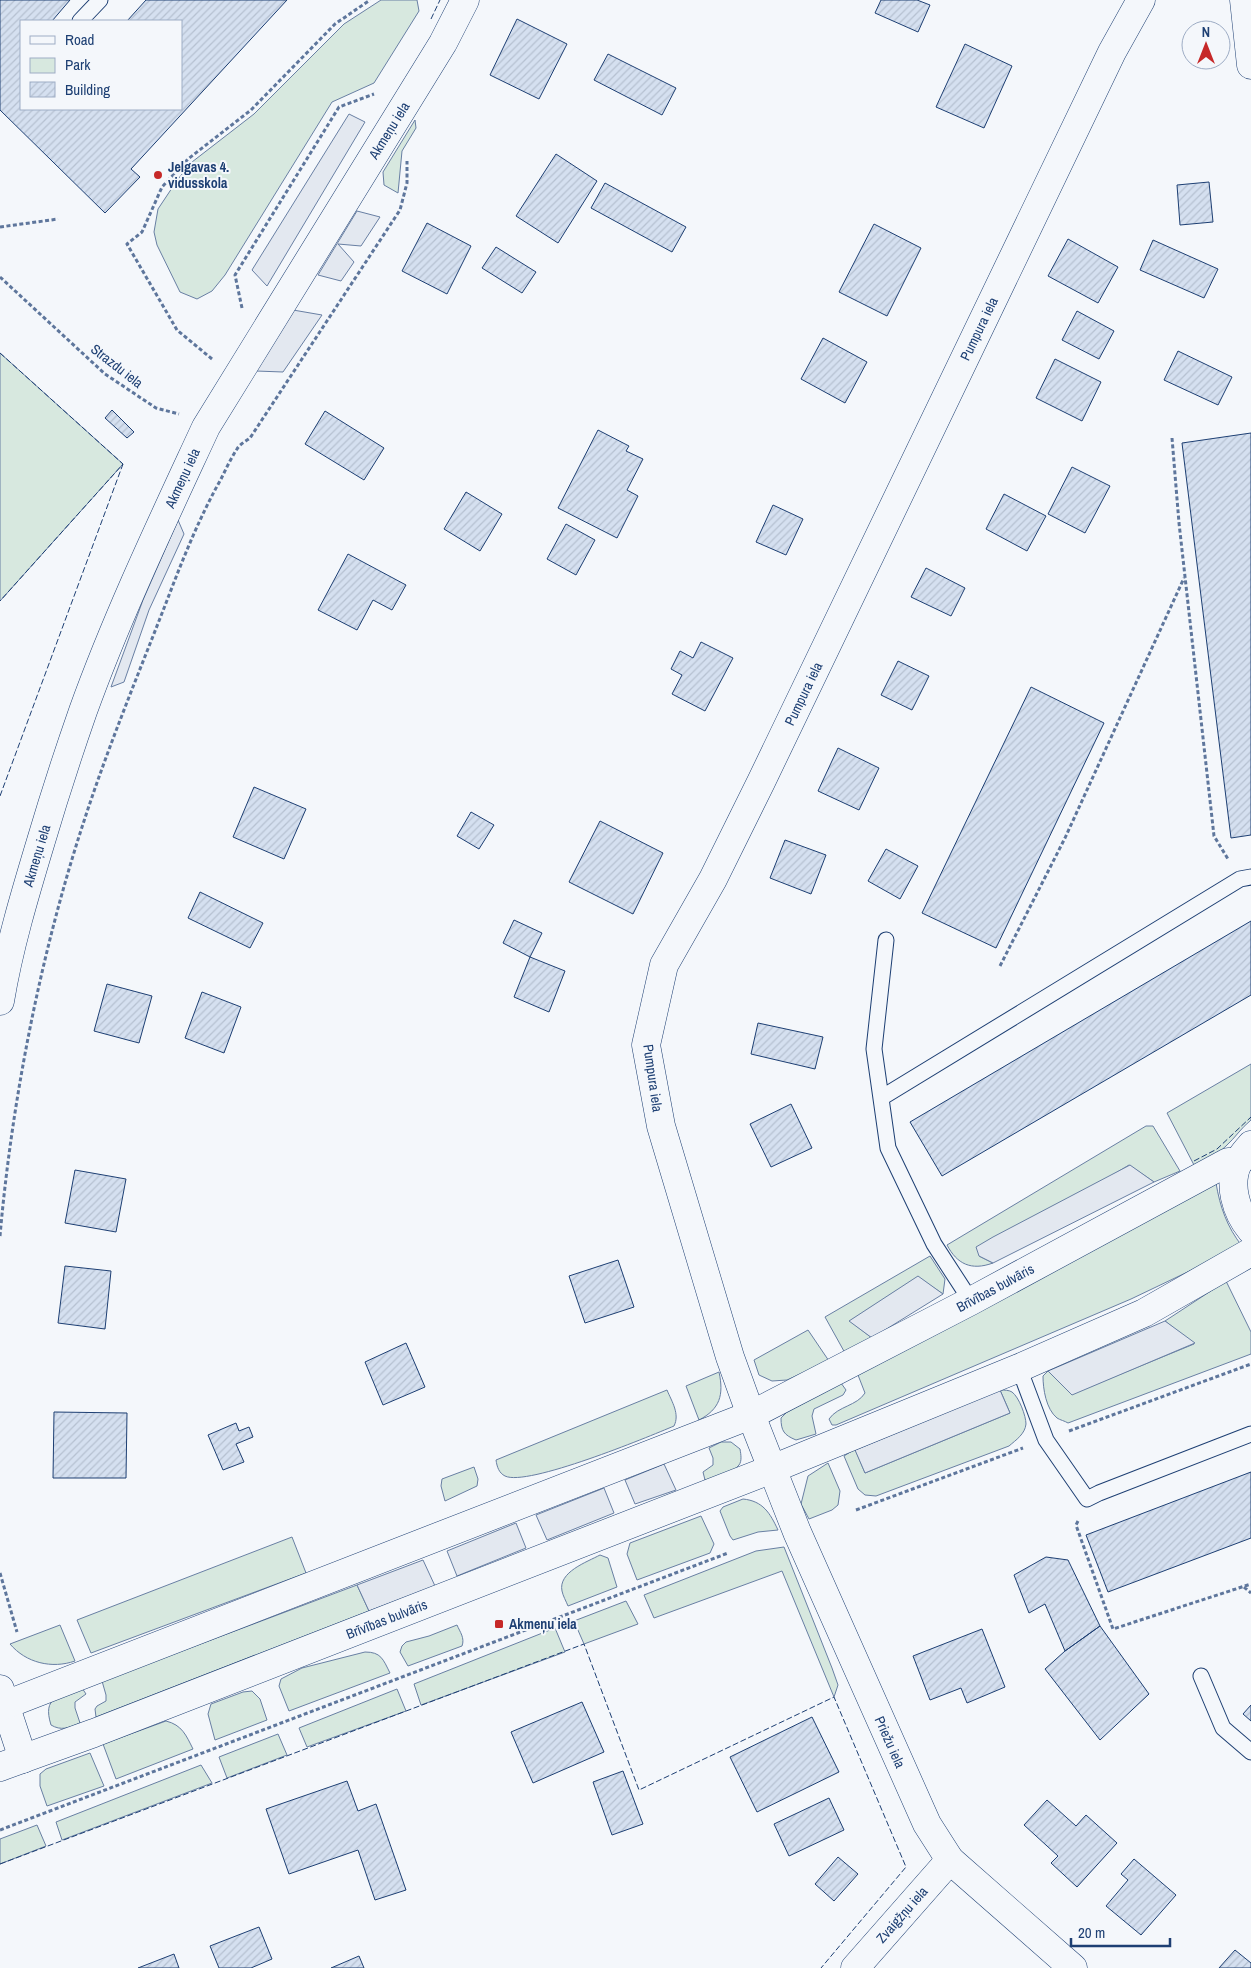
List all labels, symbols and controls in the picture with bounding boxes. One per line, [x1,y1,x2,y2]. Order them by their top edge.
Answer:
legend [20,20,182,110]
north arrow [1181,20,1231,70]
text: N [1202,23,1210,41]
text: Road [65,29,94,50]
text: Park [65,54,91,75]
text: Building [65,79,110,100]
street label: Akmeņu iela [364,98,414,163]
place label: Jelgavas 4. vidusskola [168,158,229,192]
marker: Jelgavas 4. vidusskola [152,169,164,181]
street label: Pumpura iela [956,294,1002,363]
street label: Strazdu iela [87,340,147,392]
street label: Akmeņu iela [160,445,204,512]
street label: Pumpura iela [780,659,827,728]
street label: Akmeņu iela [19,822,55,890]
street label: Pumpura iela [639,1043,667,1114]
street label: Brīvības bulvāris [953,1260,1037,1316]
street label: Brīvības bulvāris [343,1595,430,1643]
place label: Akmeņu iela [509,1615,577,1634]
marker: Akmeņu iela [493,1618,505,1630]
street label: Priežu iela [871,1713,910,1771]
street label: Zvaigžņu iela [872,1882,932,1947]
scale bar [1071,1916,1170,1948]
text: 20 m [1078,1922,1105,1943]

